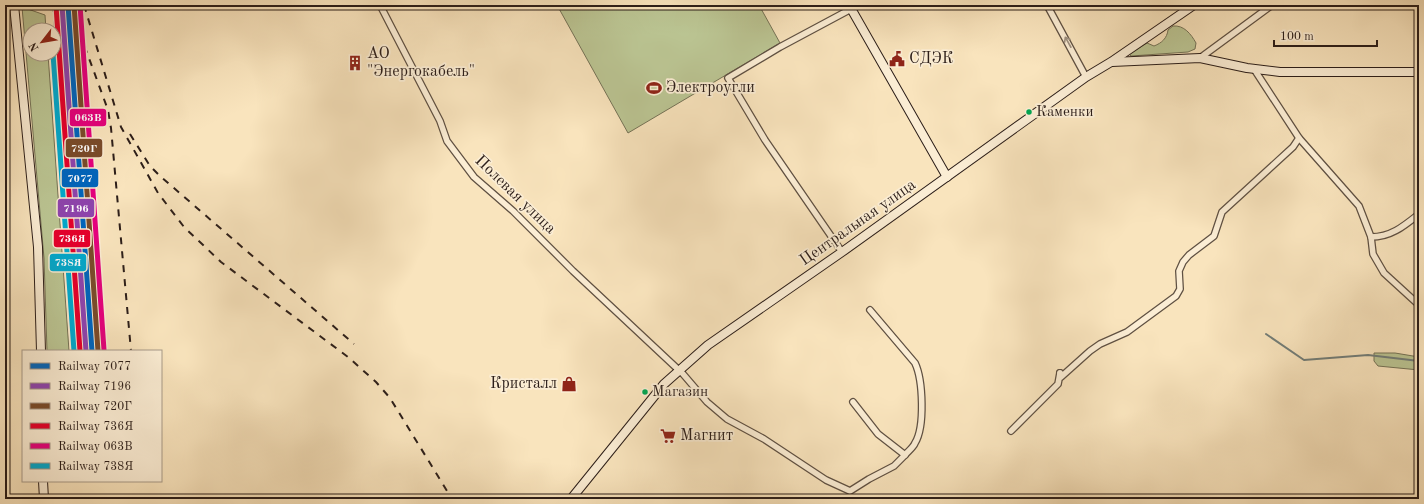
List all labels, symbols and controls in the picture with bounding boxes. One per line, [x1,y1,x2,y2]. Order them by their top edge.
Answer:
north arrow [22,22,62,62]
scale bar [1274,22,1377,48]
text: 100 m [1280,31,1314,43]
one-way arrow [1063,37,1071,49]
text: N [28,39,42,53]
place label: АО "Энергокабель" [367,46,475,80]
public building icon: СДЭК [888,50,906,68]
place label: СДЭК [909,51,954,67]
building icon: АО "Энергокабель" [346,54,364,72]
sports icon: Электроугли [645,79,663,97]
place label: Электроугли [666,80,755,96]
place label: Каменки [1036,105,1094,120]
marker: Каменки [1024,107,1034,117]
line badge: 063В [69,108,107,127]
text: 063В [75,113,102,124]
line badge: 720Г [65,138,103,158]
text: 720Г [71,144,97,155]
street label: Полевая улица [472,153,558,237]
line badge: 7077 [61,168,99,188]
text: 7077 [67,174,93,185]
street label: Центральная улица [797,177,919,269]
line badge: 7196 [57,198,95,218]
text: 7196 [63,204,89,215]
line badge: 736Я [53,229,91,248]
text: 736Я [58,234,86,245]
line badge: 738Я [49,253,87,272]
text: 738Я [54,258,82,269]
legend [22,350,162,482]
text: Railway 7077 [58,361,131,373]
shop icon: Кристалл [560,375,578,393]
place label: Кристалл [490,376,557,392]
text: Railway 7196 [58,381,131,393]
place label: Магазин [652,385,708,400]
marker: Магазин [640,387,650,397]
text: Railway 720Г [58,401,132,413]
text: Railway 736Я [58,421,133,433]
supermarket icon: Магнит [659,427,677,445]
place label: Магнит [680,428,733,444]
text: Railway 063В [58,441,133,453]
text: Railway 738Я [58,461,133,473]

